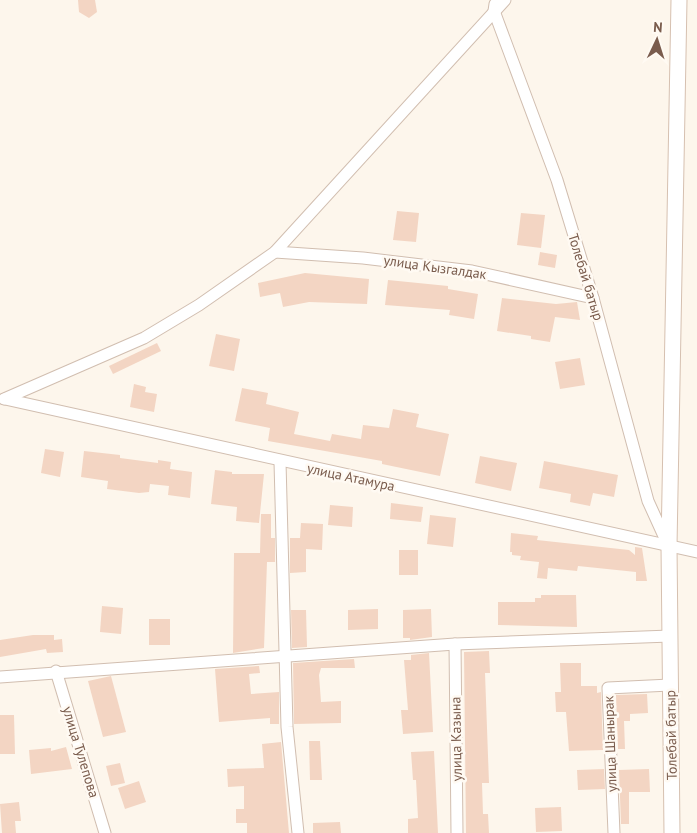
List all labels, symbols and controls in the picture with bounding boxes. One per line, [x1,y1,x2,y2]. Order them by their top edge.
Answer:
north arrow [632,15,682,65]
text: N [653,18,663,36]
street label: Толебай батыр [564,231,608,323]
street label: улица Кызгалдак [382,251,488,283]
street label: улица Атамура [305,459,397,495]
street label: Толебай батыр [661,690,681,780]
street label: улица Шанырак [599,695,621,793]
street label: улица Казына [446,696,466,782]
street label: улица Тулепова [59,704,103,800]

